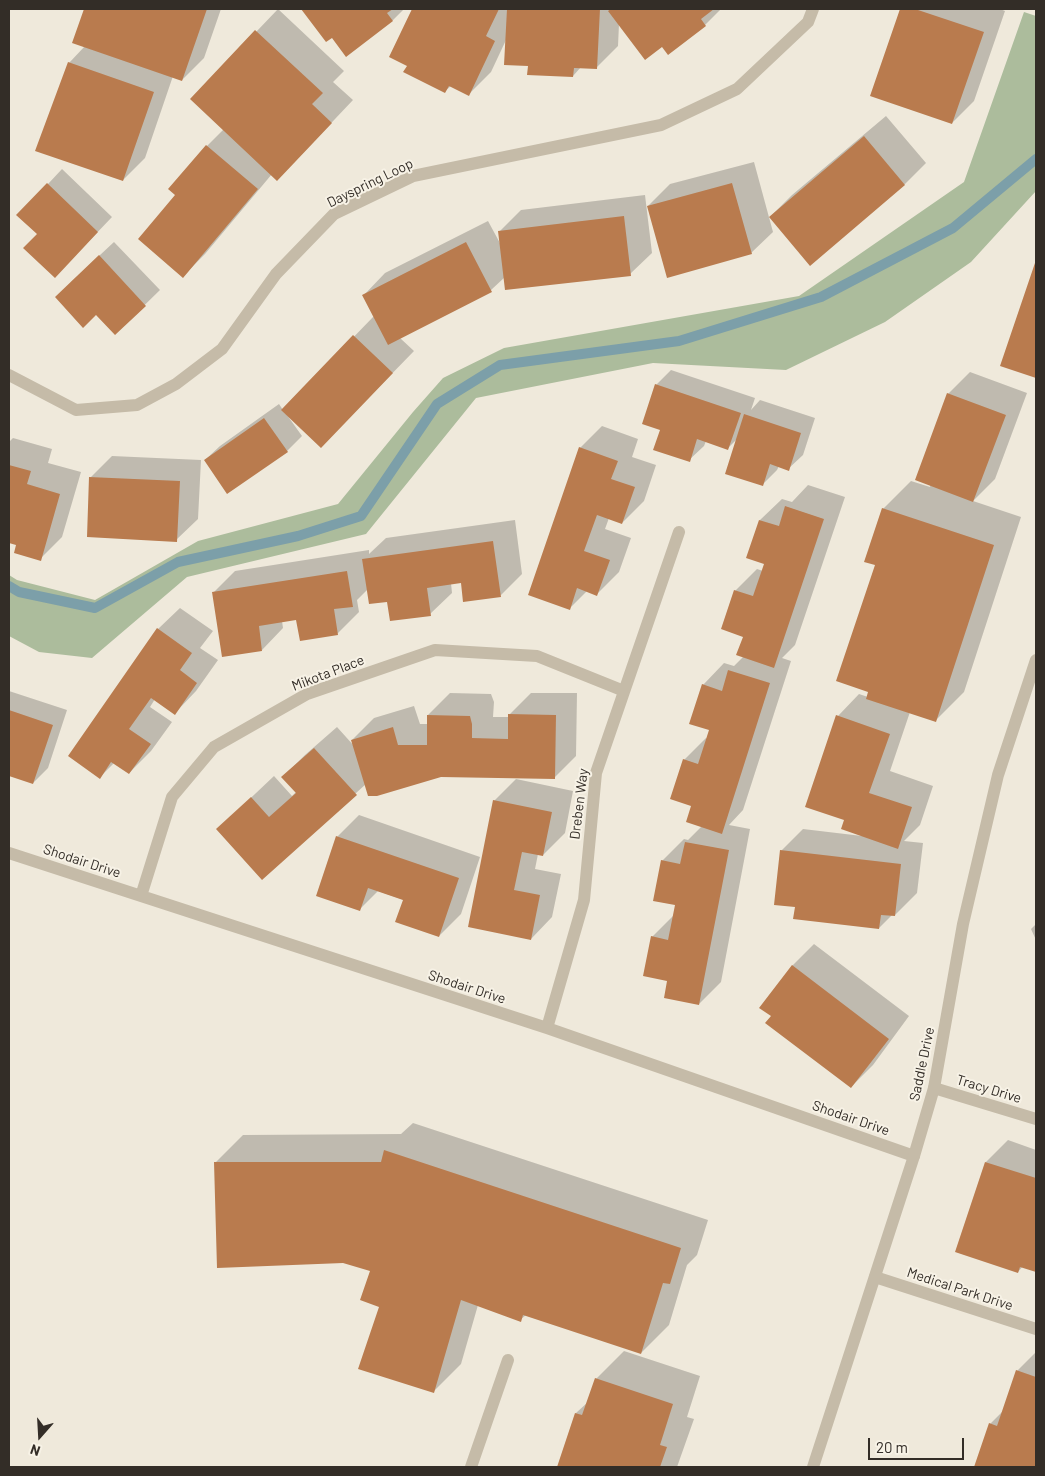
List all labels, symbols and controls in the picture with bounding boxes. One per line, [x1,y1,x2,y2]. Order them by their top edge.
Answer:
street label: Dayspring Loop [324,155,416,211]
street label: Mikota Place [289,651,367,695]
street label: Dreben Way [566,767,592,841]
street label: Shodair Drive [41,841,123,881]
street label: Shodair Drive [426,967,508,1007]
street label: Saddle Drive [906,1025,938,1103]
street label: Tracy Drive [954,1071,1024,1107]
street label: Shodair Drive [810,1097,892,1139]
street label: Medical Park Drive [905,1264,1015,1314]
north arrow [15,1411,65,1461]
scale bar [870,1428,966,1460]
text: 20 m [876,1438,908,1456]
text: N [28,1441,42,1460]

